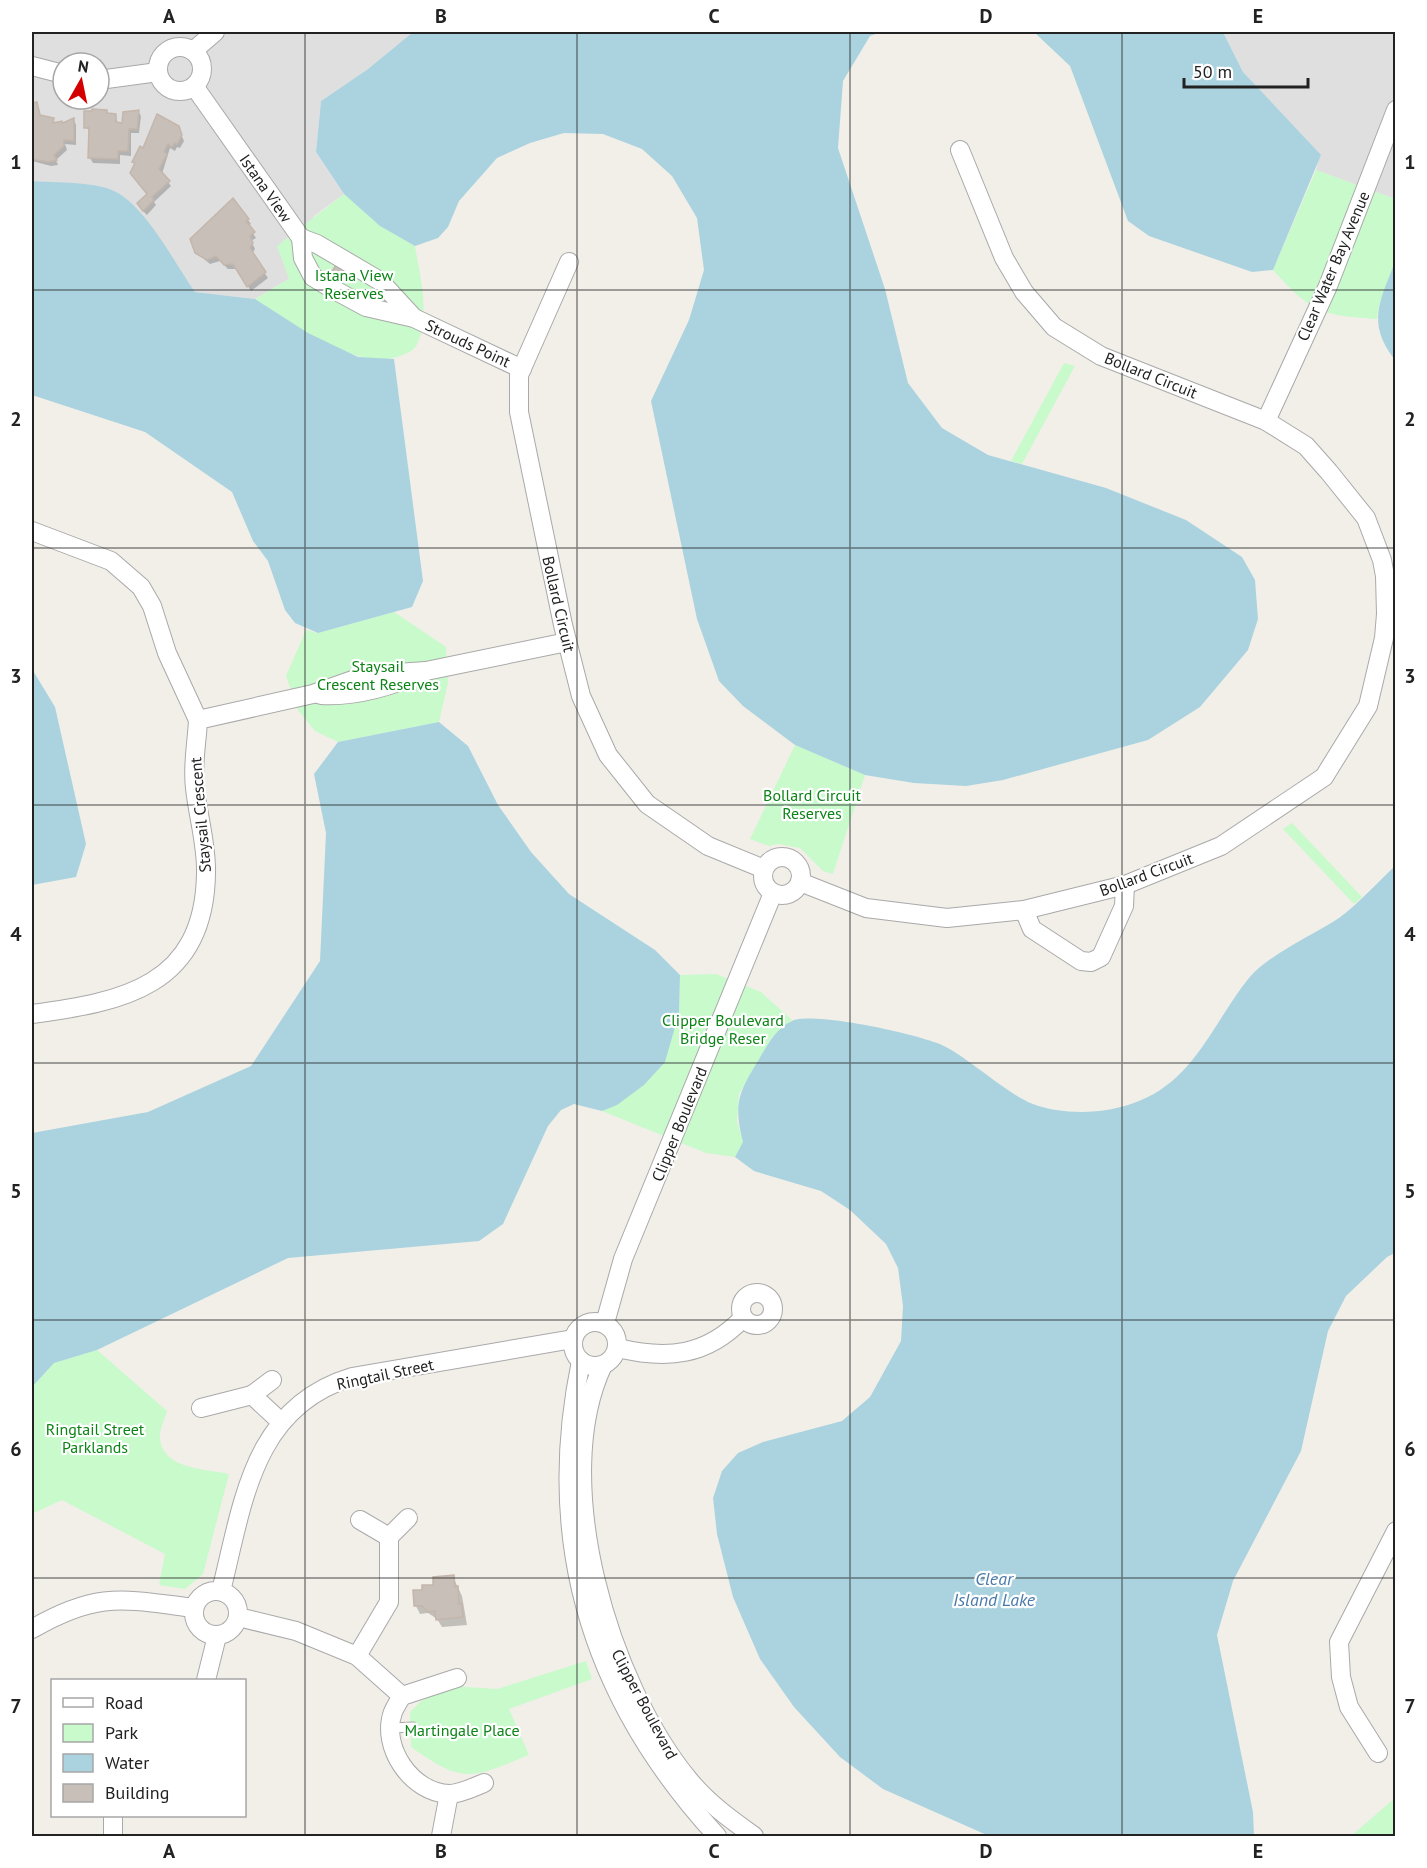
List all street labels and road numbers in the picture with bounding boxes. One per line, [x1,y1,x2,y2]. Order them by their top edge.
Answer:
street label: Istana View [235,150,297,226]
street label: Clear Water Bay Avenue [1292,188,1374,344]
street label: Strouds Point [422,315,514,372]
street label: Bollard Circuit [1102,347,1201,403]
street label: Bollard Circuit [538,554,580,655]
street label: Staysail Crescent [185,756,215,873]
street label: Bollard Circuit [1097,848,1196,900]
street label: Clipper Boulevard [647,1064,711,1184]
street label: Ringtail Street [335,1354,436,1394]
street label: Clipper Boulevard [608,1645,682,1763]

